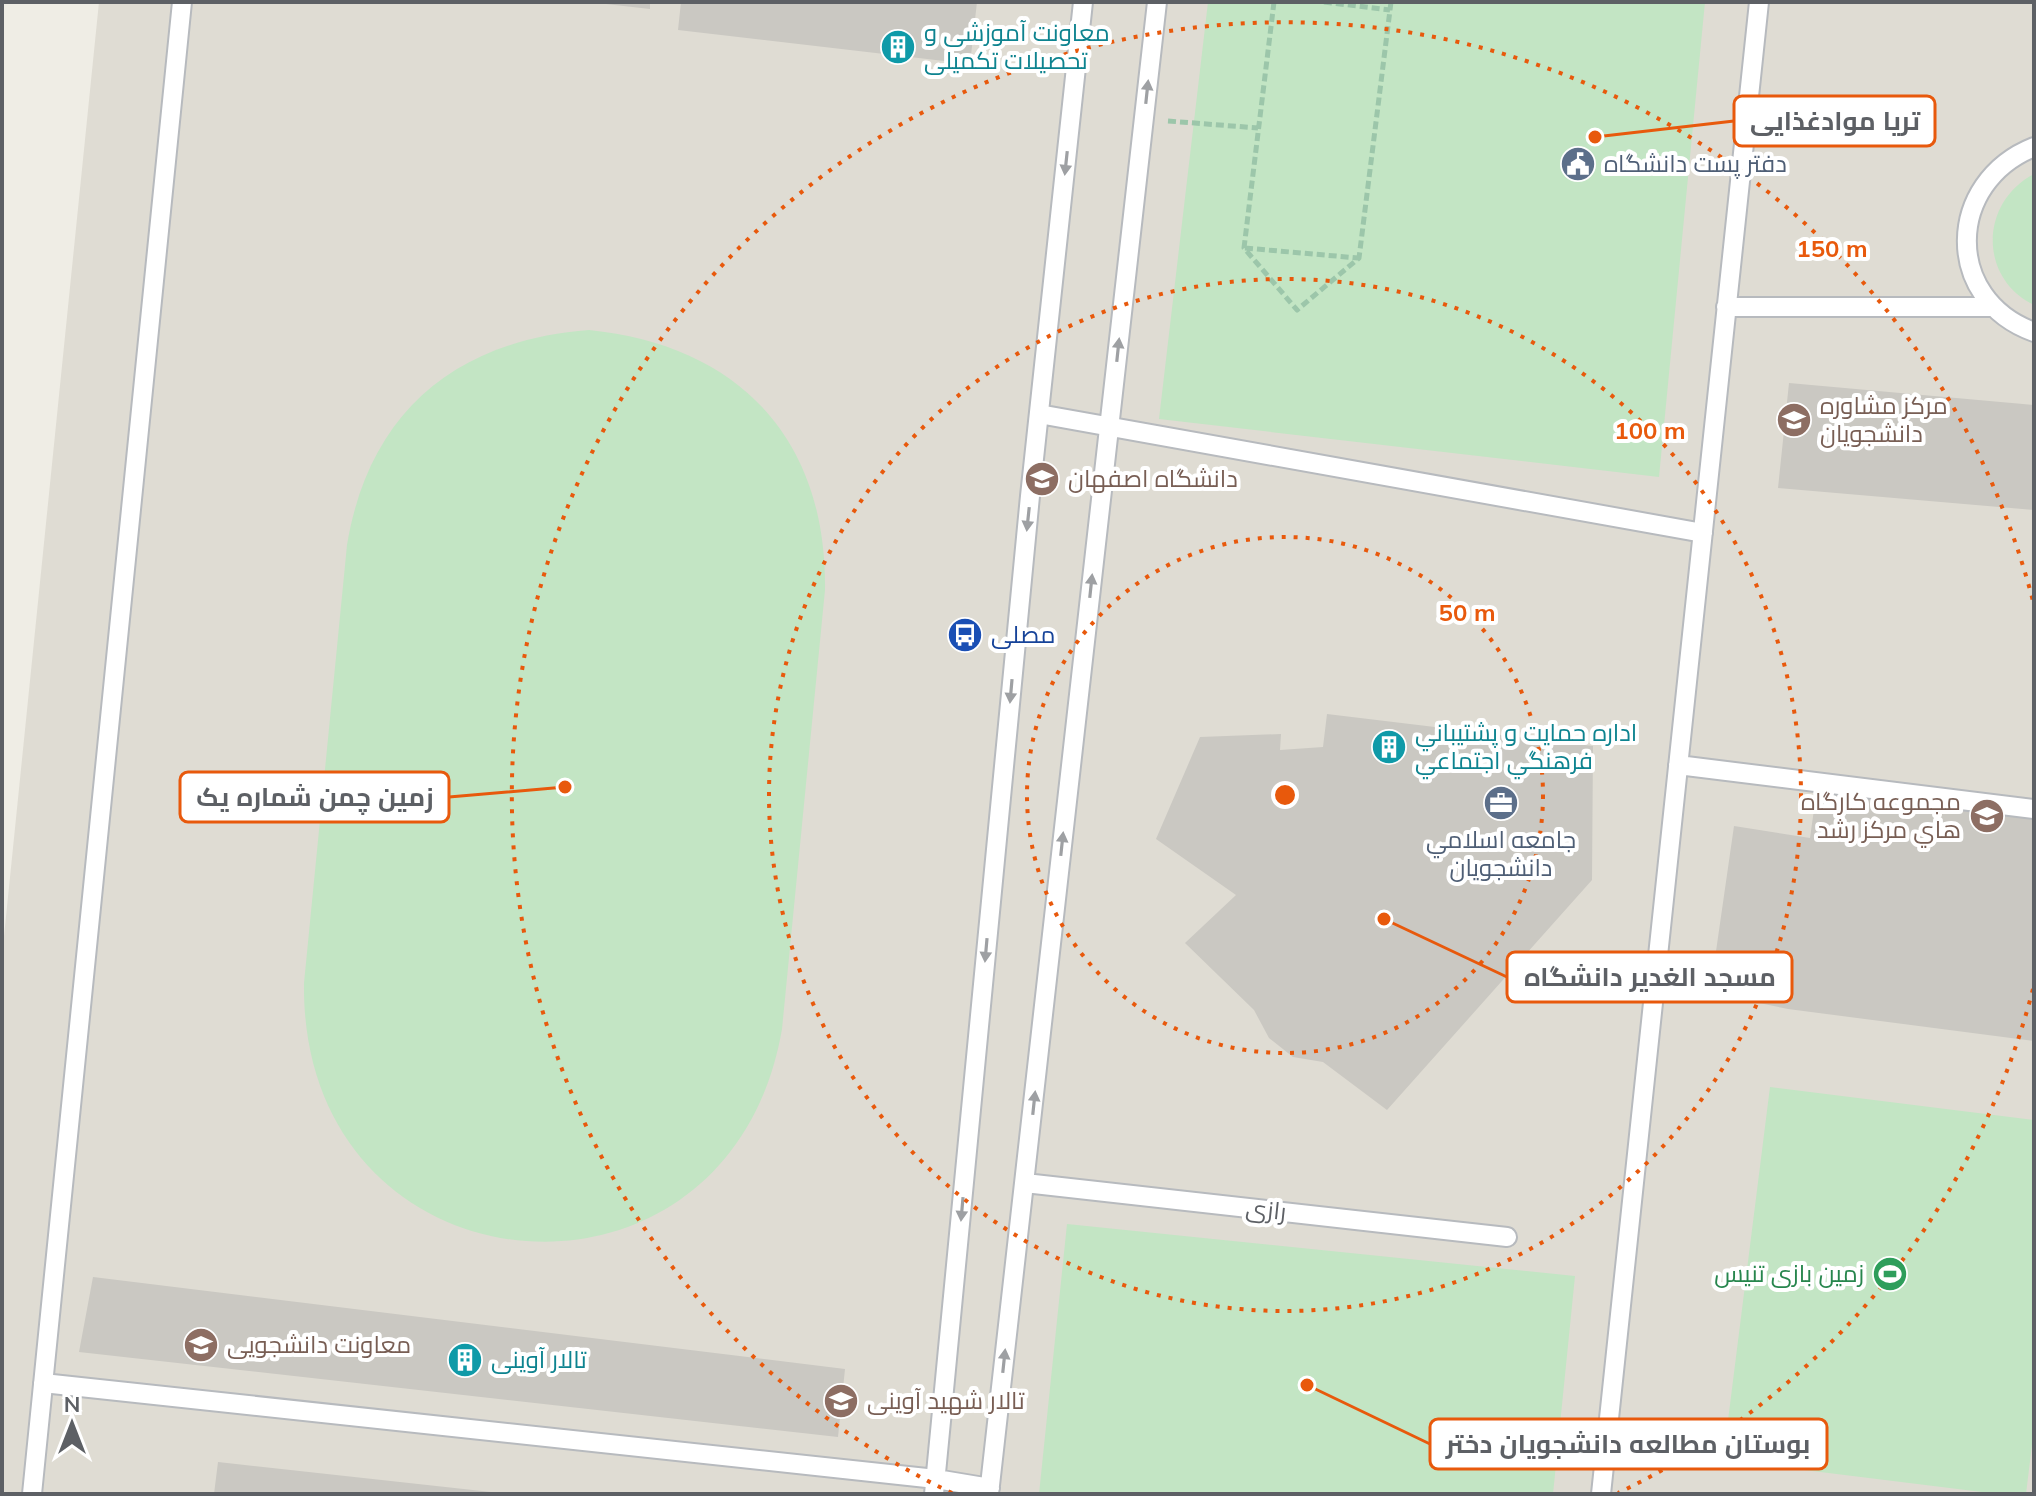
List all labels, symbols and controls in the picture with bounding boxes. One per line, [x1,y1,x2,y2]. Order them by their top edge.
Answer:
place label: معاونت آموزشی و تحصیلات تکمیلی [924,17,1110,75]
building icon: معاونت آموزشی و تحصیلات تکمیلی [879,28,917,66]
one-way arrow [1140,79,1153,104]
callout: تریا موادغذایی [1734,96,1935,146]
text: تریا موادغذایی [1750,104,1920,137]
public building icon: دفتر پست دانشگاه [1559,145,1597,183]
place label: دفتر پست دانشگاه [1604,148,1787,180]
one-way arrow [1059,151,1072,176]
text: 150 m [1796,233,1868,263]
one-way arrow [1111,337,1124,362]
place label: مرکز مشاوره دانشجویان [1820,390,1948,448]
school or university icon: مرکز مشاوره دانشجویان [1775,401,1813,439]
text: 100 m [1614,415,1686,445]
school or university icon: دانشگاه اصفهان [1023,460,1061,498]
place label: دانشگاه اصفهان [1068,463,1238,493]
one-way arrow [1021,507,1034,532]
one-way arrow [1085,573,1098,598]
text: 50 m [1439,597,1495,627]
bus stop icon: مصلی [946,616,984,654]
place label: مصلی [991,619,1055,649]
one-way arrow [1004,679,1017,704]
place label: اداره حمايت و پشتيباني فرهنگي اجتماعي [1415,717,1637,780]
building icon: اداره حمايت و پشتيباني فرهنگي اجتماعي [1370,728,1408,766]
callout: زمین چمن شماره یک [180,772,449,822]
text: زمین چمن شماره یک [196,780,434,815]
centre of rings [1271,781,1299,809]
office icon: جامعه اسلامي دانشجويان [1482,784,1520,822]
place label: مجموعه کارگاه هاي مرکز رشد [1801,786,1961,848]
school or university icon: مجموعه کارگاه هاي مرکز رشد [1968,797,2006,835]
place label: جامعه اسلامي دانشجويان [1426,824,1576,882]
one-way arrow [1056,831,1069,856]
one-way arrow [980,938,993,963]
callout: مسجد الغدیر دانشگاه [1507,952,1792,1002]
text: مسجد الغدیر دانشگاه [1524,960,1776,993]
one-way arrow [1027,1090,1040,1115]
street label: رازی [1244,1192,1288,1226]
one-way arrow [955,1197,968,1222]
sports icon: زمین بازی تنیس [1871,1255,1909,1293]
place label: زمین بازی تنیس [1714,1258,1864,1288]
school or university icon: معاونت دانشجویی [182,1326,220,1364]
place label: معاونت دانشجویی [227,1329,411,1359]
building icon: تالار آوینی [446,1341,484,1379]
place label: تالار آوینی [491,1344,587,1374]
one-way arrow [998,1348,1011,1373]
school or university icon: تالار شهید آوینی [822,1382,860,1420]
north arrow [32,1384,112,1464]
place label: تالار شهید آوینی [867,1385,1025,1415]
text: N [64,1390,80,1418]
callout: بوستان مطالعه دانشجویان دختر [1430,1419,1827,1469]
text: بوستان مطالعه دانشجویان دختر [1445,1427,1810,1460]

